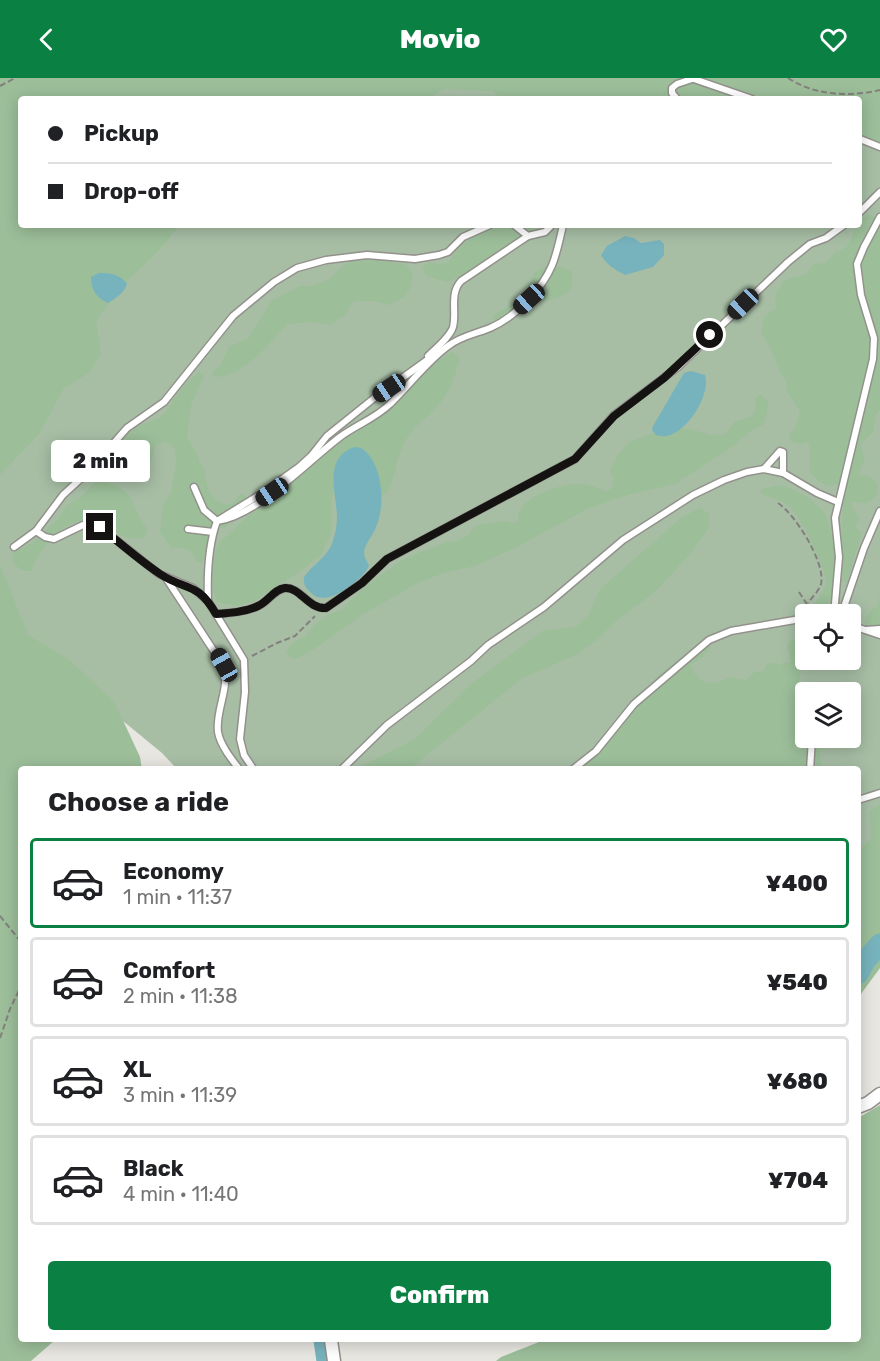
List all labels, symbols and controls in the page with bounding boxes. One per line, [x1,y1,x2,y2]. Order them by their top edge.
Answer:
icon: back [30,23,63,56]
text: Movio [400,23,480,55]
icon: heart [817,23,850,56]
text: Pickup [84,120,159,147]
text: Drop-off [84,178,179,205]
car [510,280,548,318]
car [724,285,762,323]
route start [696,321,723,348]
car [369,370,409,406]
callout: 2 min [51,440,150,482]
text: 2 min [73,449,128,473]
car [252,474,292,510]
route end [86,513,113,540]
map controls [795,604,861,748]
button: locate [795,604,861,670]
car [207,645,241,685]
button: layers [795,682,861,748]
text: Choose a ride [48,786,229,818]
icon: car [51,856,105,910]
text: Economy [123,858,224,885]
text: ¥400 [766,870,828,897]
text: 1 min · 11:37 [123,885,232,909]
icon: car [51,955,105,1009]
text: Comfort [123,957,215,984]
text: ¥540 [767,969,828,996]
text: 2 min · 11:38 [123,984,238,1008]
icon: car [51,1054,105,1108]
text: XL [123,1056,151,1083]
text: ¥680 [767,1068,828,1095]
text: 3 min · 11:39 [123,1083,237,1107]
icon: car [51,1153,105,1207]
text: Black [123,1155,184,1182]
text: ¥704 [768,1167,828,1194]
text: 4 min · 11:40 [123,1182,239,1206]
button: Confirm [48,1261,831,1330]

